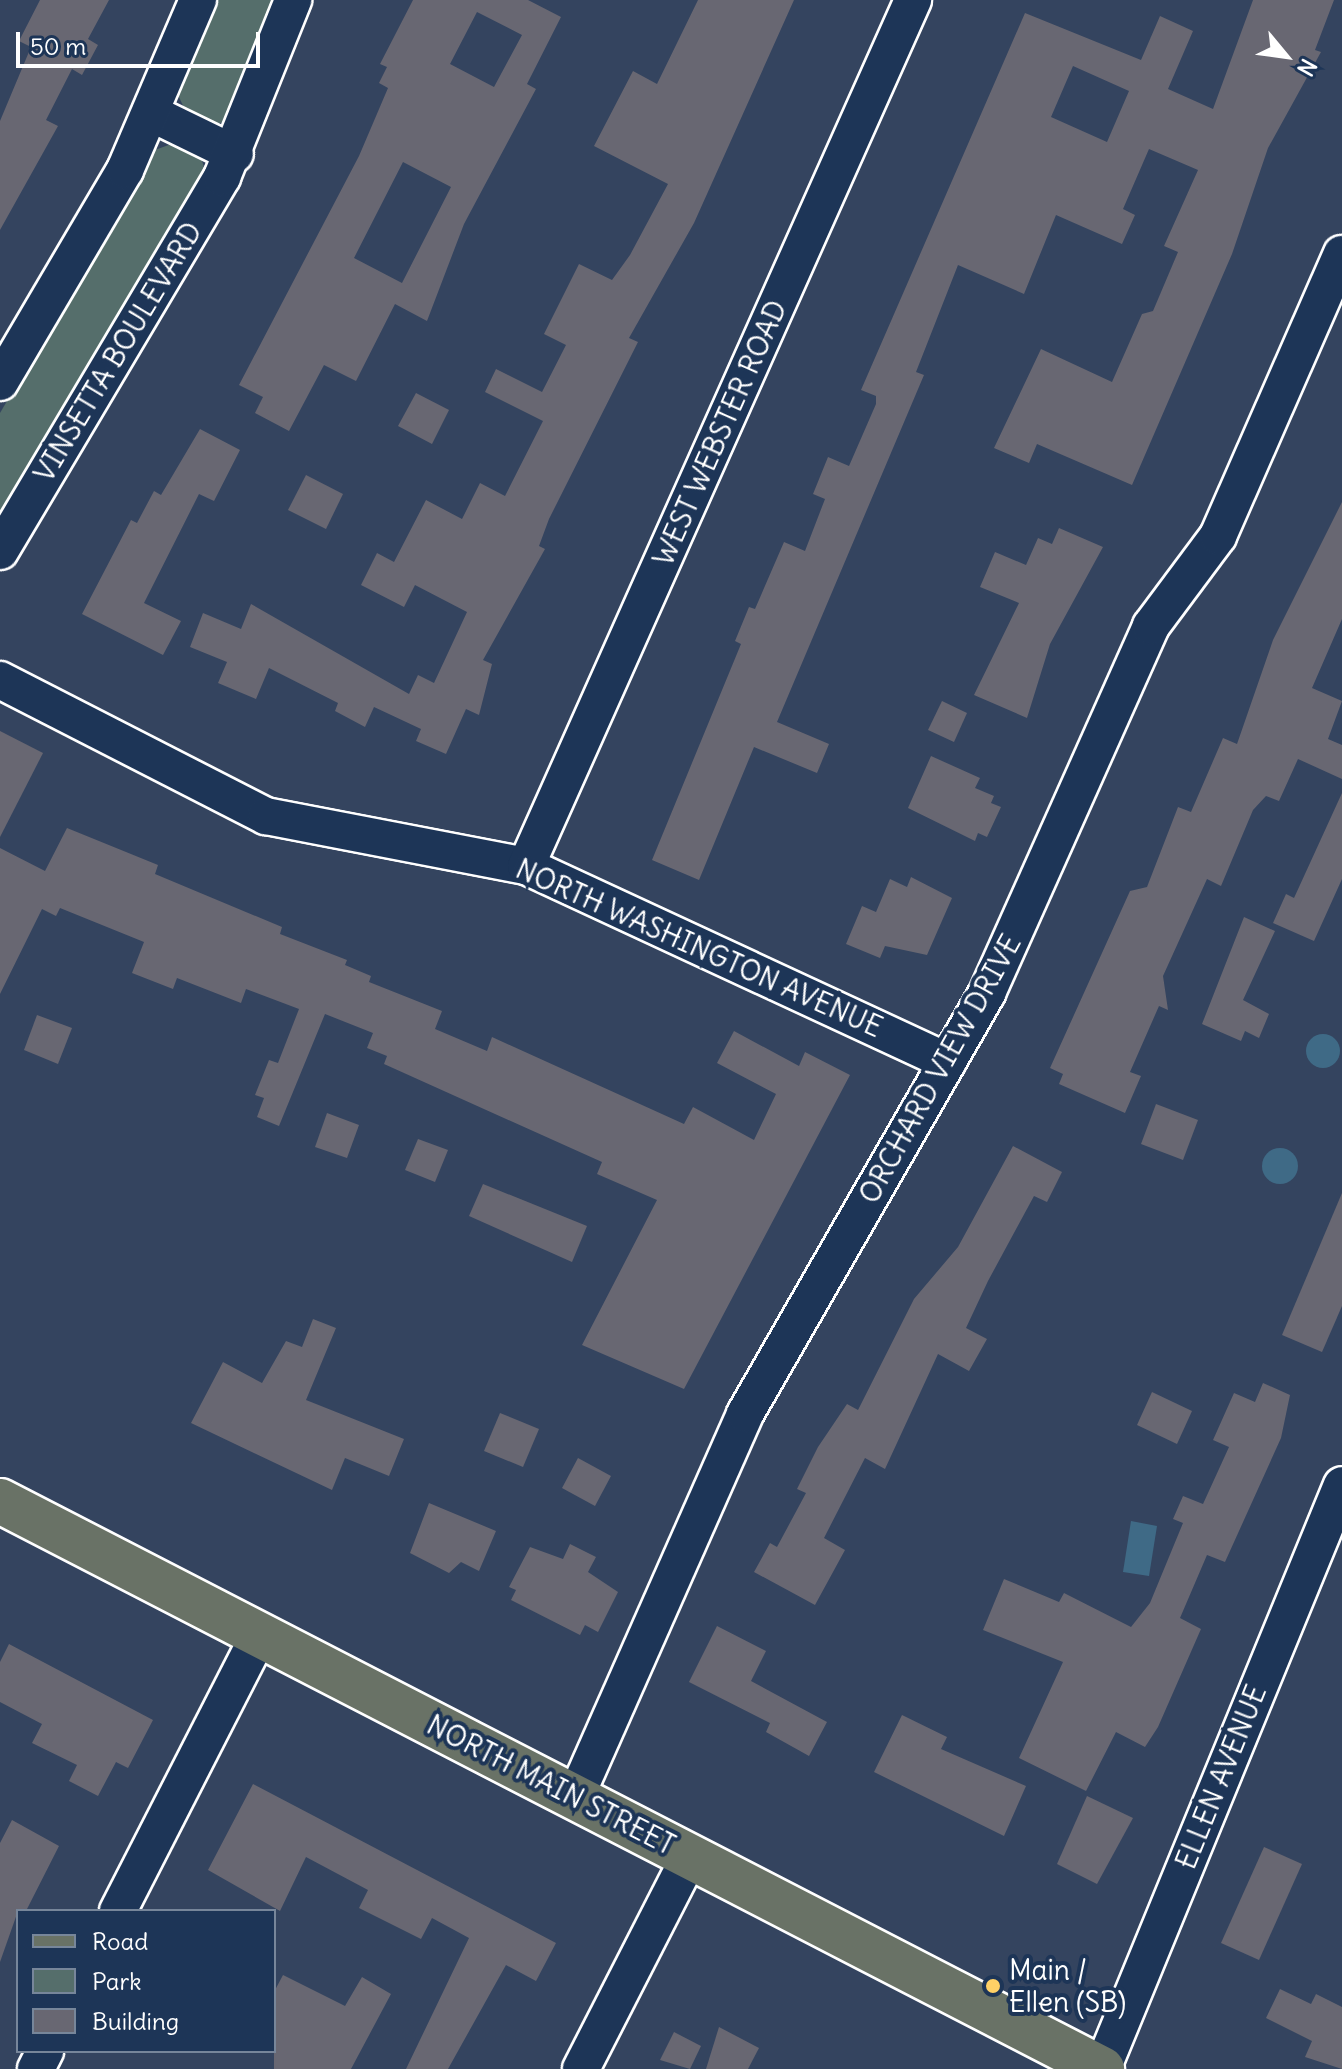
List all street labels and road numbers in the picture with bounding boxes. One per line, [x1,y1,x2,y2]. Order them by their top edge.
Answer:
street label: VINSETTA BOULEVARD [27,216,209,488]
street label: WEST WEBSTER ROAD [646,295,794,571]
street label: NORTH WASHINGTON AVENUE [511,852,887,1044]
street label: ORCHARD VIEW DRIVE [852,929,1028,1209]
street label: ELLEN AVENUE [1169,1680,1273,1874]
street label: NORTH MAIN STREET [421,1708,681,1862]

